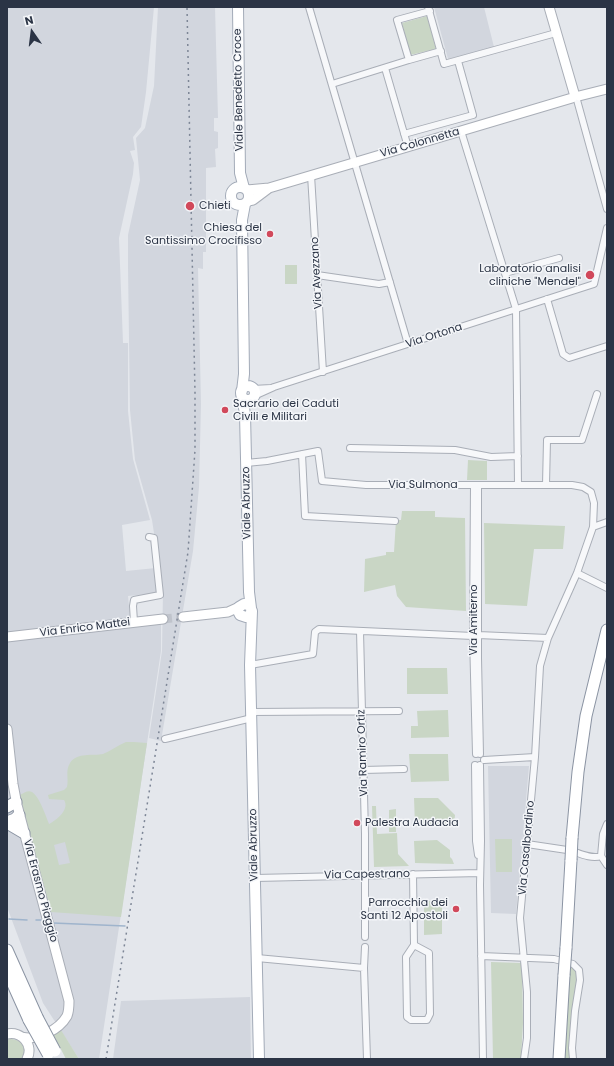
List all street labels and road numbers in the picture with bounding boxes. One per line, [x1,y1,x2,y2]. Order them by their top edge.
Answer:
street label: Viale Benedetto Croce [231,28,247,152]
street label: Via Colonnetta [379,125,461,161]
street label: Via Avezzano [309,236,325,310]
street label: Via Ortona [404,321,464,351]
street label: Viale Abruzzo [240,466,254,540]
street label: Via Sulmona [388,478,458,492]
street label: Via Amiterno [467,585,481,655]
street label: Via Enrico Mattei [39,616,131,640]
street label: Via Ramiro Ortiz [355,709,371,797]
street label: Via Casalbordino [516,800,538,896]
street label: Viale Abruzzo [247,808,261,882]
street label: Via Erasmo Piaggio [20,838,60,944]
street label: Via Capestrano [324,868,410,882]

